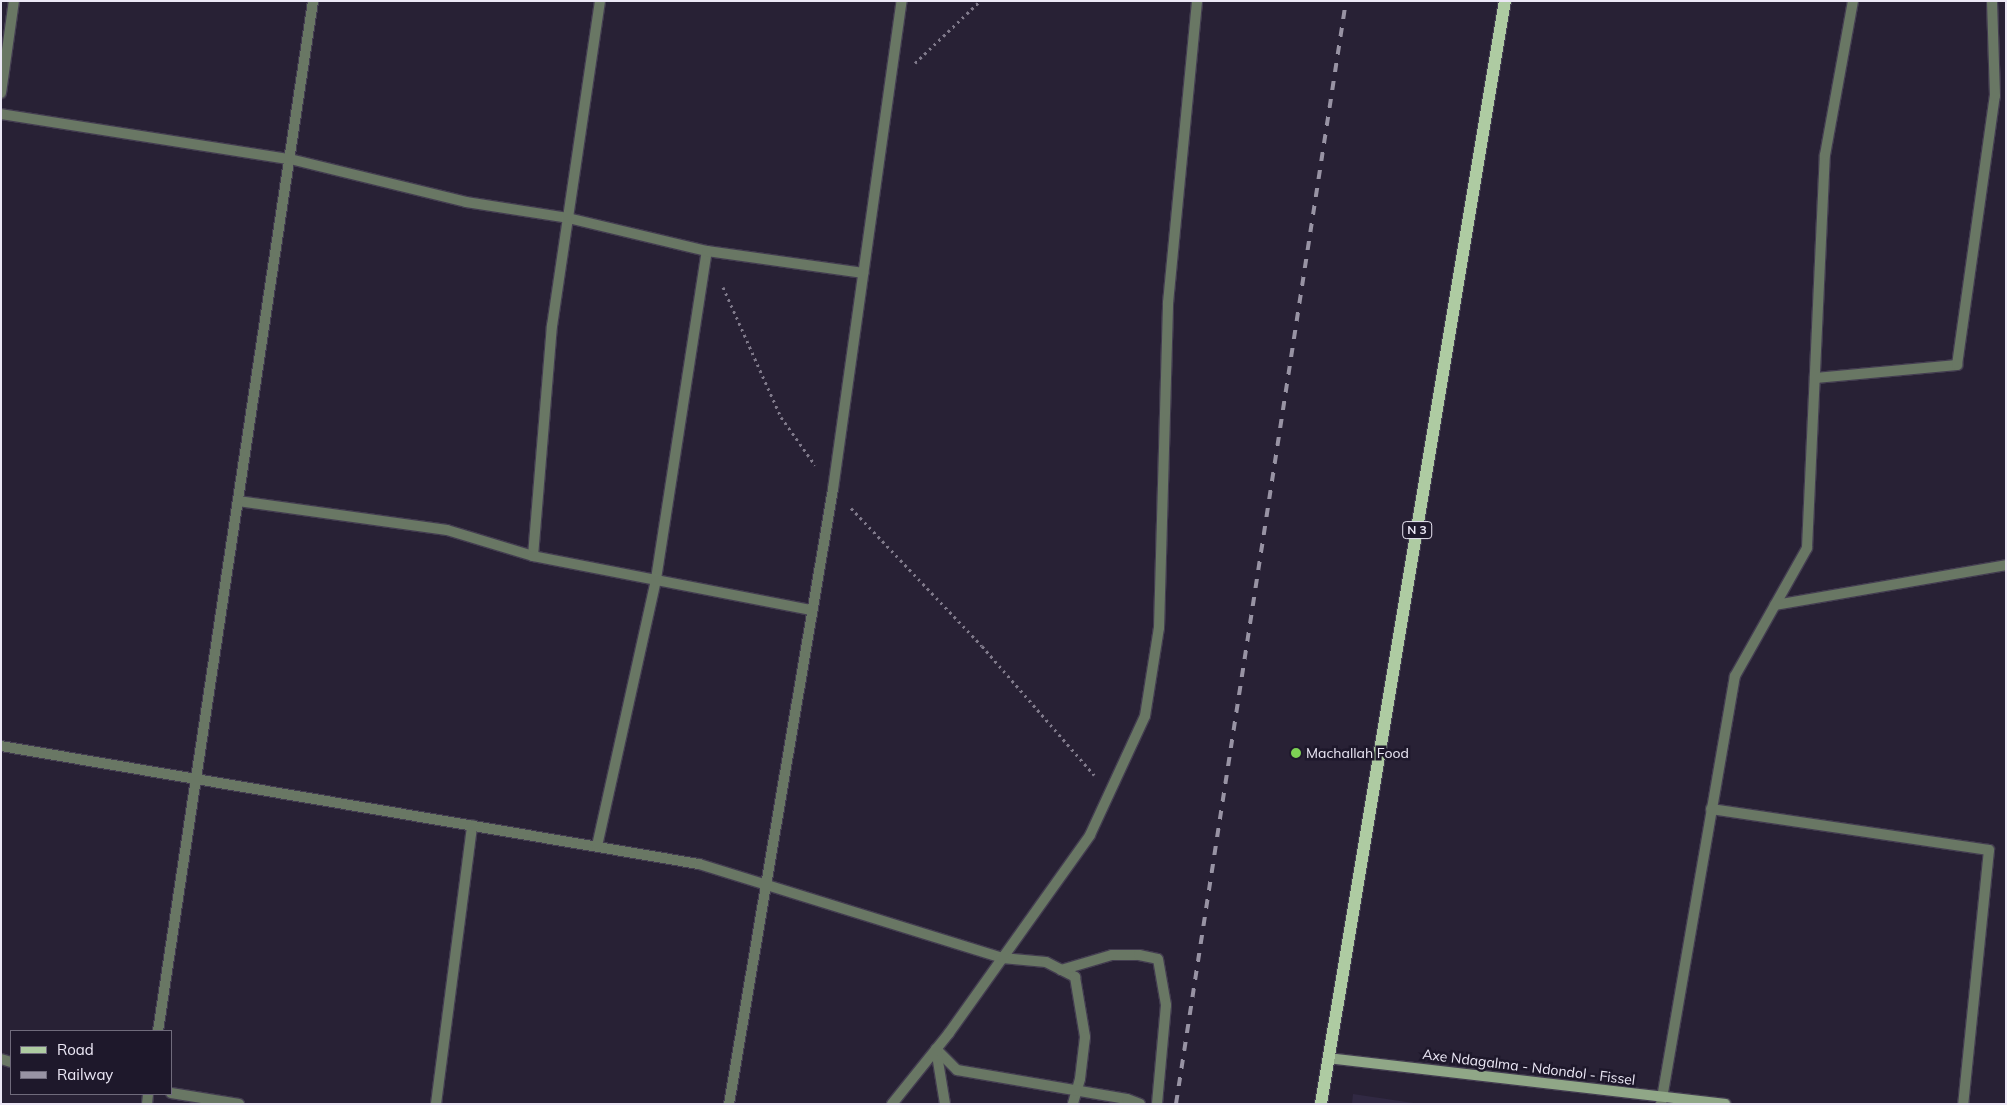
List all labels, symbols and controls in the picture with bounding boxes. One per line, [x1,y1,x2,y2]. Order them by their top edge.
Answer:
road number: N 3 [1402,520,1432,540]
place label: Machallah Food [1306,745,1409,761]
marker: Machallah Food [1290,747,1302,759]
legend [10,1030,172,1095]
text: Road [57,1040,94,1059]
street label: Axe Ndagalma - Ndondol - Fissel [1422,1046,1636,1088]
text: Railway [57,1065,113,1084]

